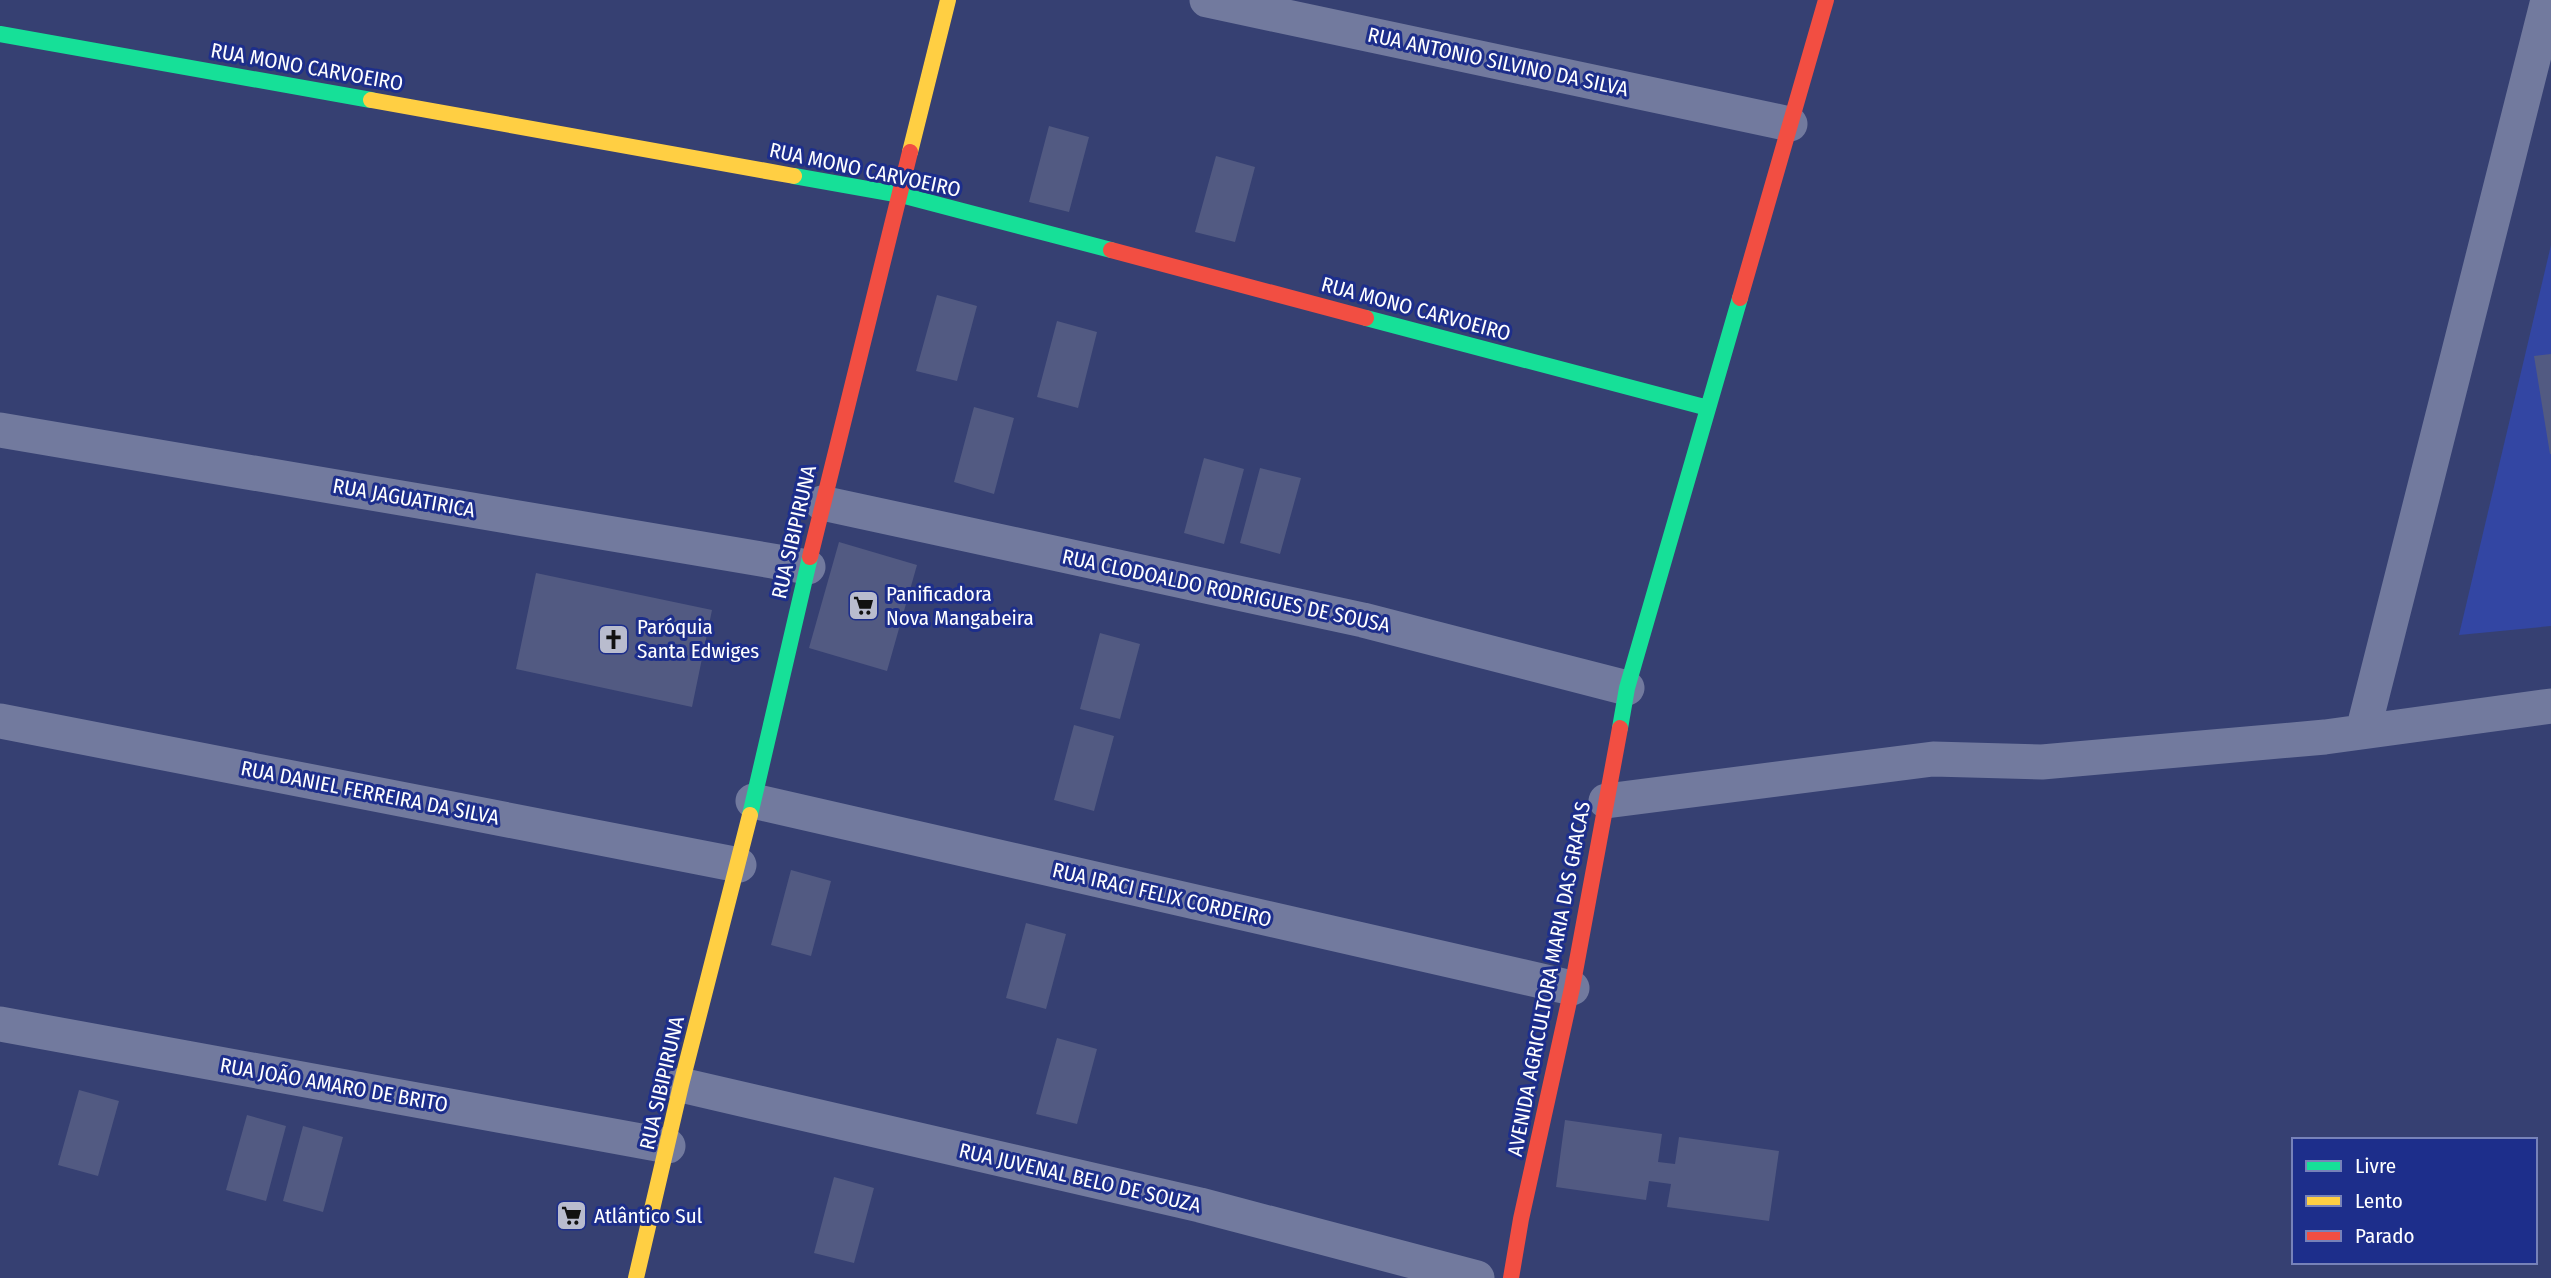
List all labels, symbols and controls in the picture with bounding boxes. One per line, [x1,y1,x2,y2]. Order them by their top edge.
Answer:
street label: RUA ANTONIO SILVINO DA SILVA [1365,22,1631,102]
street label: RUA MONO CARVOEIRO [209,37,405,97]
street label: RUA MONO CARVOEIRO [767,137,963,203]
street label: RUA MONO CARVOEIRO [1319,271,1513,347]
street label: RUA SIBIPIRUNA [766,463,822,601]
street label: RUA JAGUATIRICA [331,473,477,523]
street label: RUA CLODOALDO RODRIGUES DE SOUSA [1060,544,1392,638]
place label: Panificadora Nova Mangabeira [886,581,1034,631]
supermarket icon: Panificadora Nova Mangabeira [846,589,880,623]
place label: Paróquia Santa Edwiges [637,614,759,664]
church icon: Paróquia Santa Edwiges [597,622,631,656]
street label: RUA DANIEL FERREIRA DA SILVA [239,755,501,831]
street label: AVENIDA AGRICULTORA MARIA DAS GRACAS [1502,799,1596,1159]
street label: RUA IRACI FELIX CORDEIRO [1050,857,1274,933]
street label: RUA SIBIPIRUNA [634,1014,690,1152]
street label: RUA JOÃO AMARO DE BRITO [218,1052,450,1118]
street label: RUA JUVENAL BELO DE SOUZA [956,1137,1204,1219]
legend [2292,1138,2537,1264]
text: Livre [2355,1153,2396,1179]
text: Lento [2355,1188,2403,1214]
supermarket icon: Atlântico Sul [554,1199,588,1233]
place label: Atlântico Sul [594,1203,703,1229]
text: Parado [2355,1223,2414,1249]

